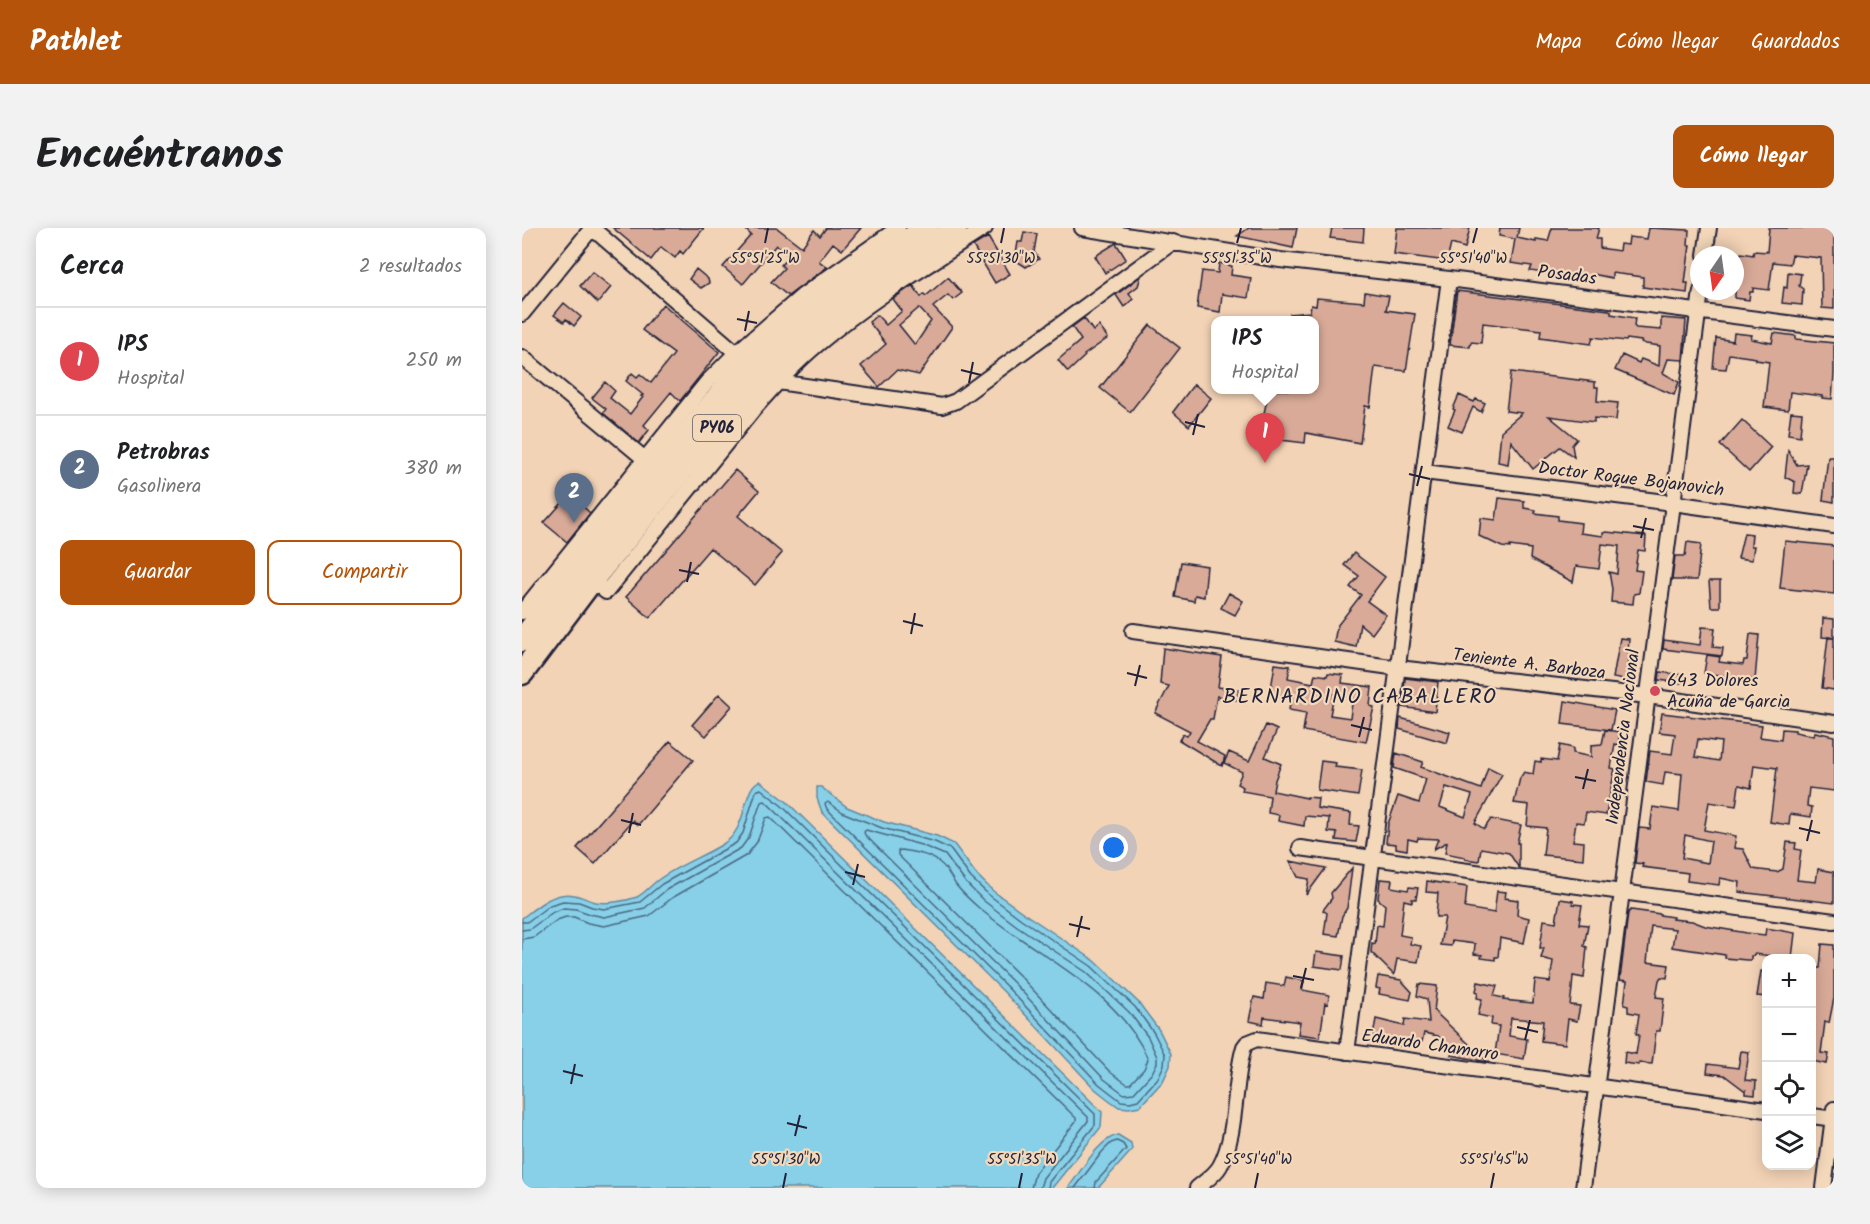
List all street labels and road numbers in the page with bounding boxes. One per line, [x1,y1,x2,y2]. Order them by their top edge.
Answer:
street label: Posadas [1536,258,1598,294]
road number: PY06 [693,415,741,441]
street label: Doctor Roque Bojanovich [1536,454,1726,506]
street label: Teniente A. Barboza [1451,641,1607,689]
street label: Independencia Nacional [1599,647,1649,826]
street label: Eduardo Chamorro [1359,1022,1501,1070]

